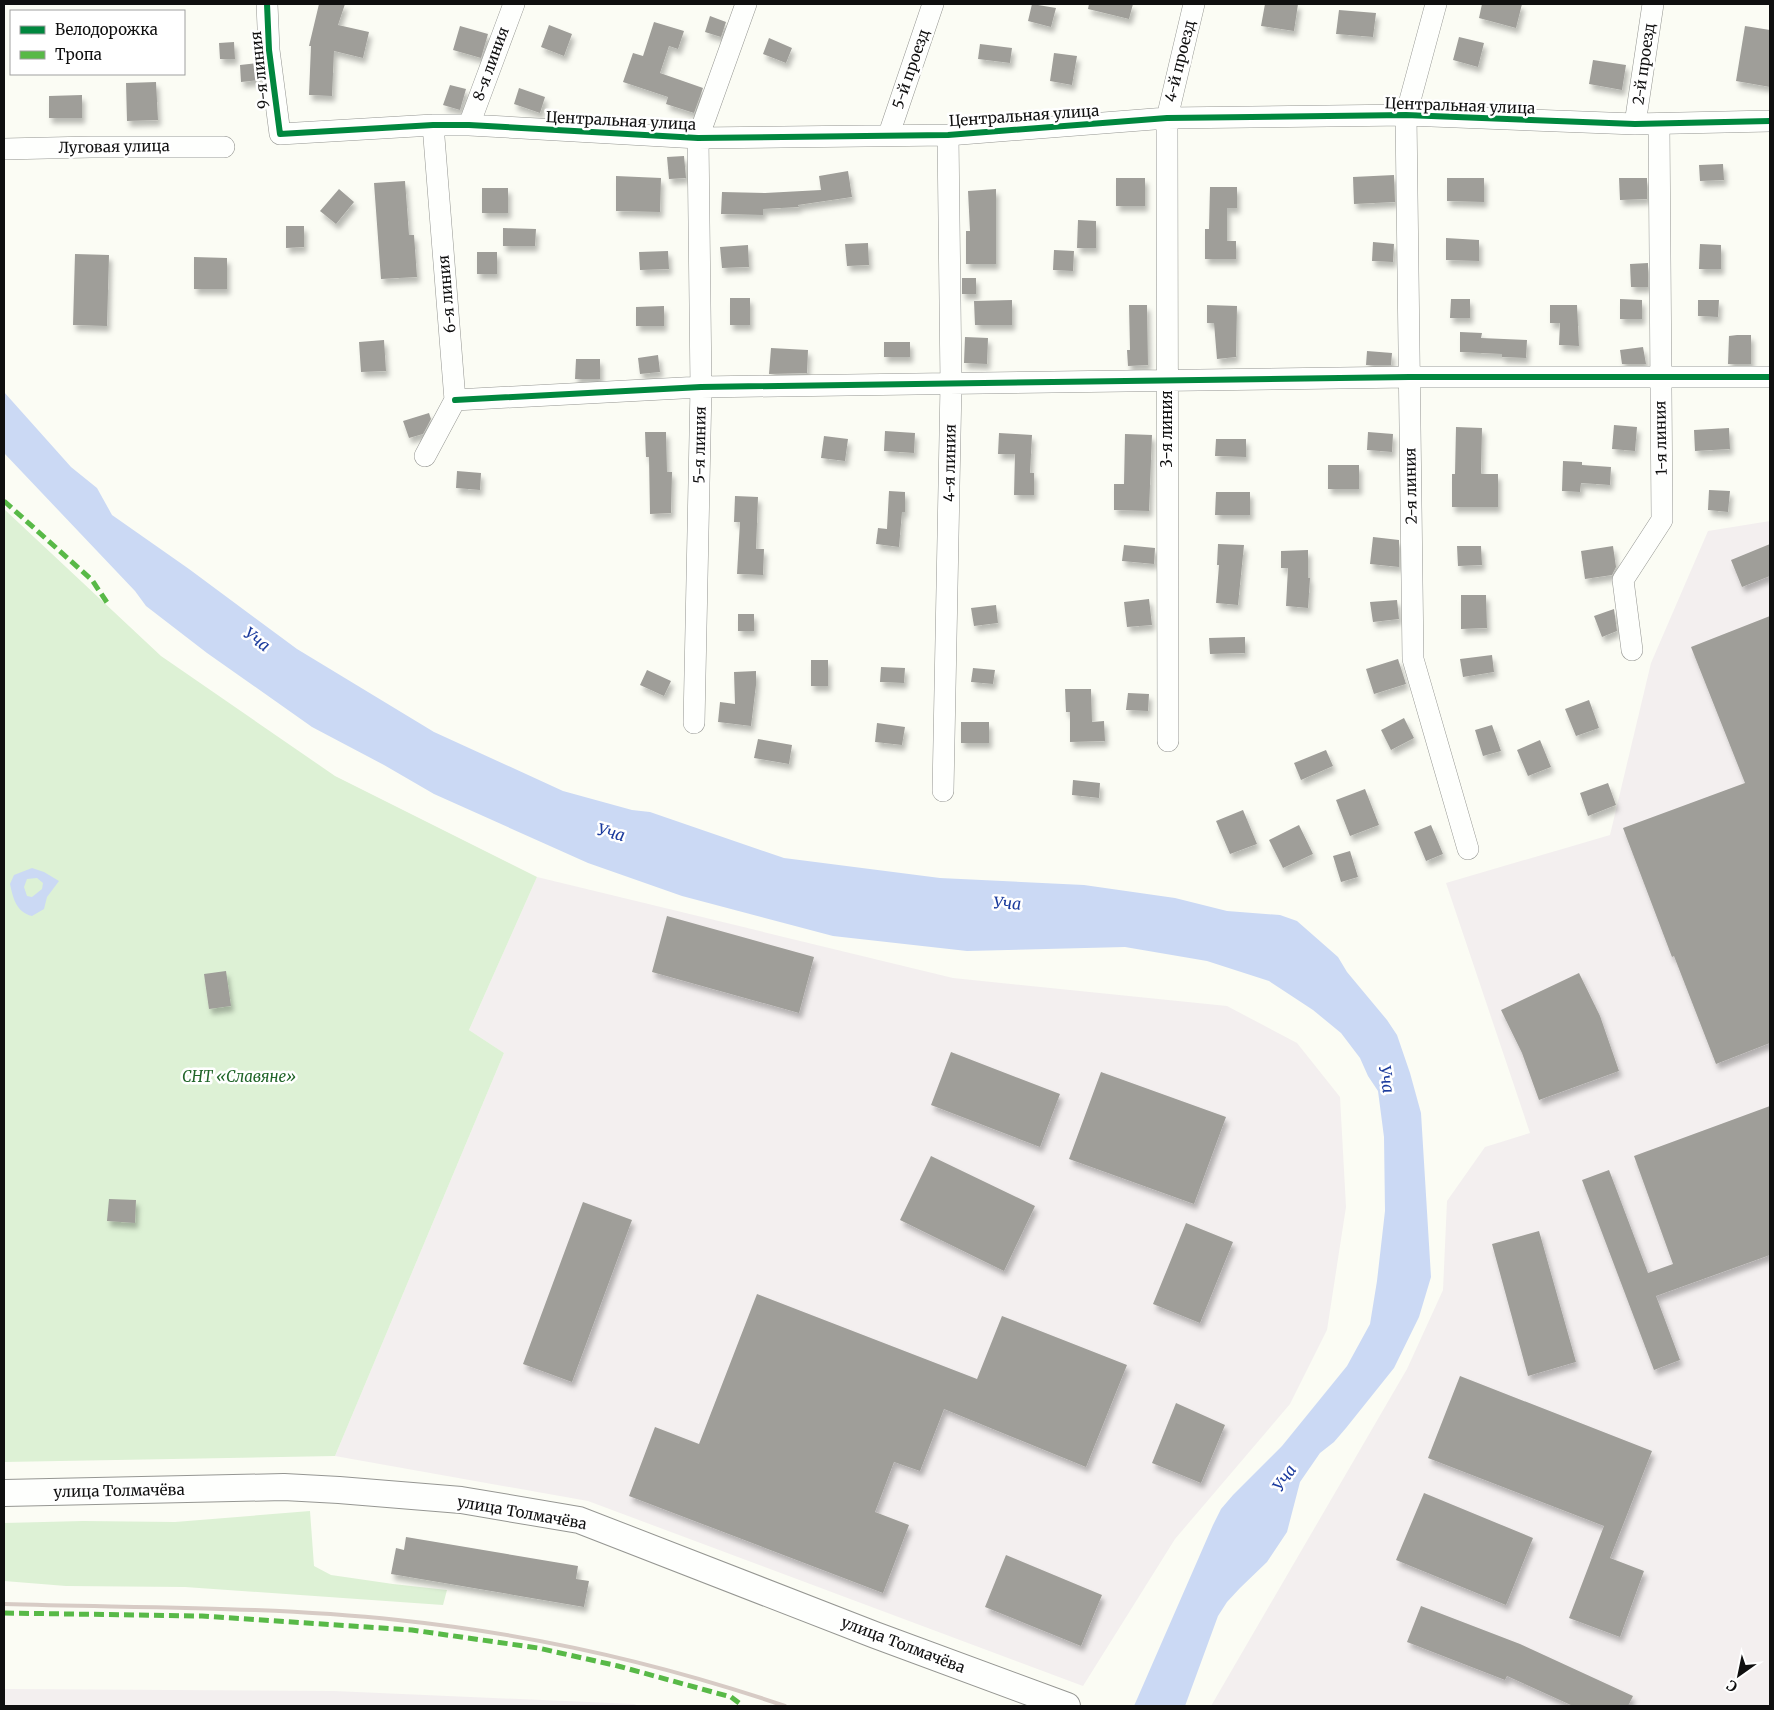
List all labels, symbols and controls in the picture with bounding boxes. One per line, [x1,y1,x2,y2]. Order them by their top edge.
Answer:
legend [10,10,185,75]
street label: 4-й проезд [1160,18,1199,104]
text: Велодорожка [55,20,158,39]
street label: 2-й проезд [1628,22,1659,106]
street label: 8-я линия [468,24,513,103]
street label: 5-й проезд [888,26,933,111]
street label: 9-я линия [246,30,273,110]
text: Тропа [55,45,102,64]
street label: Центральная улица [1384,93,1536,118]
street label: Центральная улица [948,101,1100,130]
street label: Центральная улица [545,107,697,134]
street label: Луговая улица [58,136,170,157]
street label: 6-я линия [434,254,459,334]
street label: 3-я линия [1157,390,1176,468]
street label: 1-я линия [1650,400,1671,476]
street label: 5-я линия [689,406,710,484]
street label: 4-я линия [939,424,960,502]
street label: 2-я линия [1400,447,1421,525]
water label: Уча [240,622,274,656]
water label: Уча [595,819,627,845]
water label: Уча [992,892,1022,914]
water label: Уча [1375,1063,1399,1095]
park label: СНТ «Славяне» [182,1067,296,1086]
water label: Уча [1268,1461,1300,1495]
street label: улица Толмачёва [53,1480,185,1501]
street label: улица Толмачёва [456,1492,588,1533]
street label: улица Толмачёва [839,1612,968,1677]
north arrow [1714,1650,1764,1700]
text: С [1723,1676,1741,1696]

